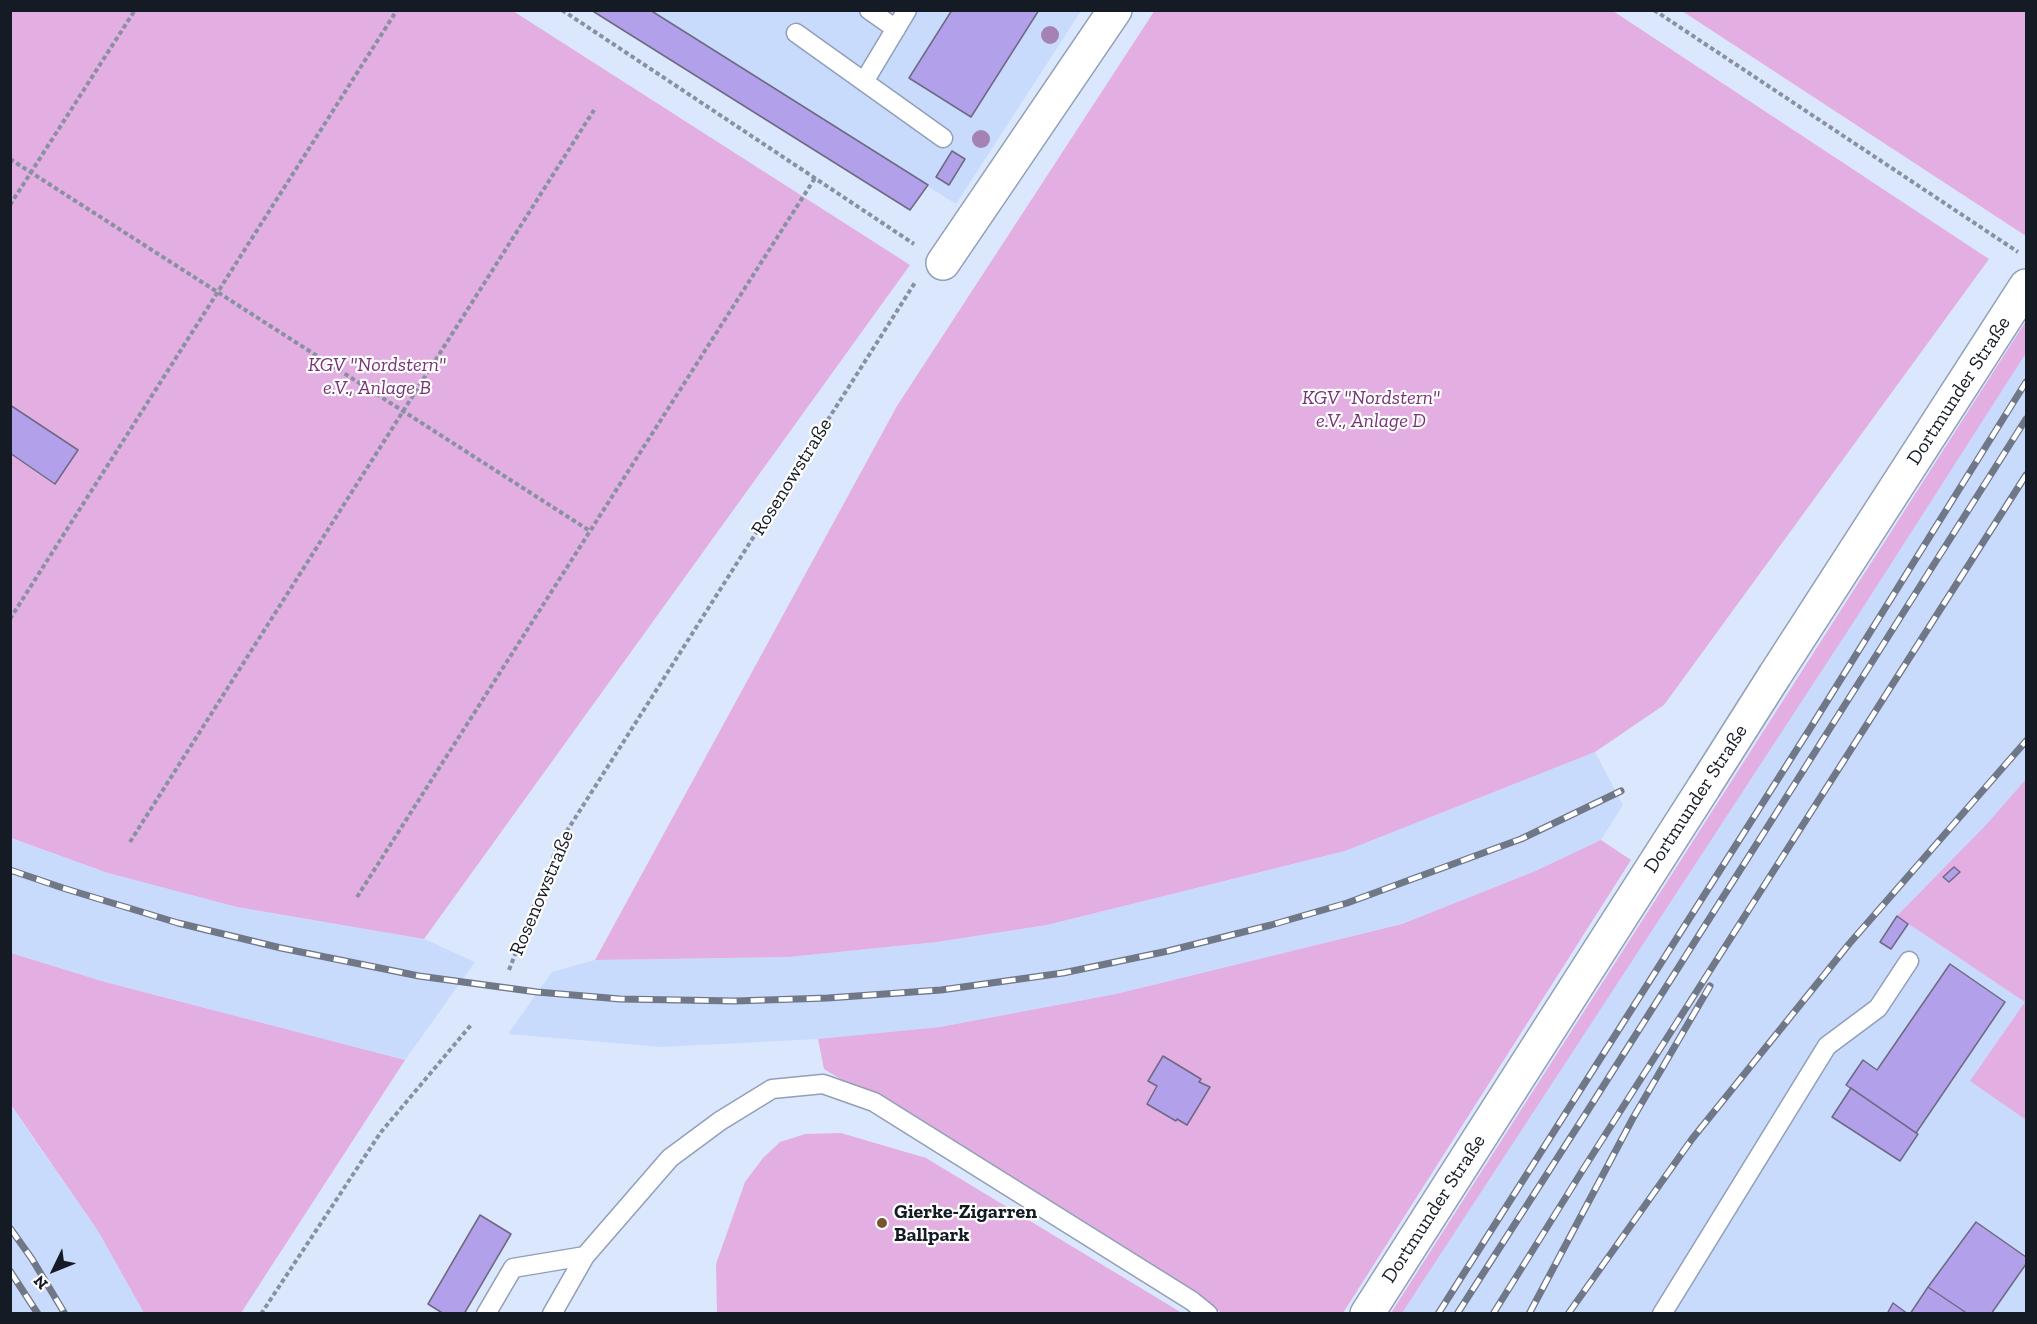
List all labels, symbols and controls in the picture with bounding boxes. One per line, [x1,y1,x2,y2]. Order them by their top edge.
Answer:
street label: Dortmunder Straße [1902,312,2016,470]
park label: KGV "Nordstern" e.V., Anlage B [308,353,446,400]
park label: KGV "Nordstern" e.V., Anlage D [1302,386,1440,433]
street label: Rosenowstraße [746,414,838,540]
street label: Dortmunder Straße [1639,720,1753,878]
street label: Rosenowstraße [505,827,579,959]
street label: Dortmunder Straße [1377,1130,1491,1288]
place label: Gierke-Zigarren Ballpark [894,1200,1037,1247]
marker: Gierke-Zigarren Ballpark [875,1216,889,1230]
north arrow [24,1240,84,1300]
text: N [29,1272,52,1294]

